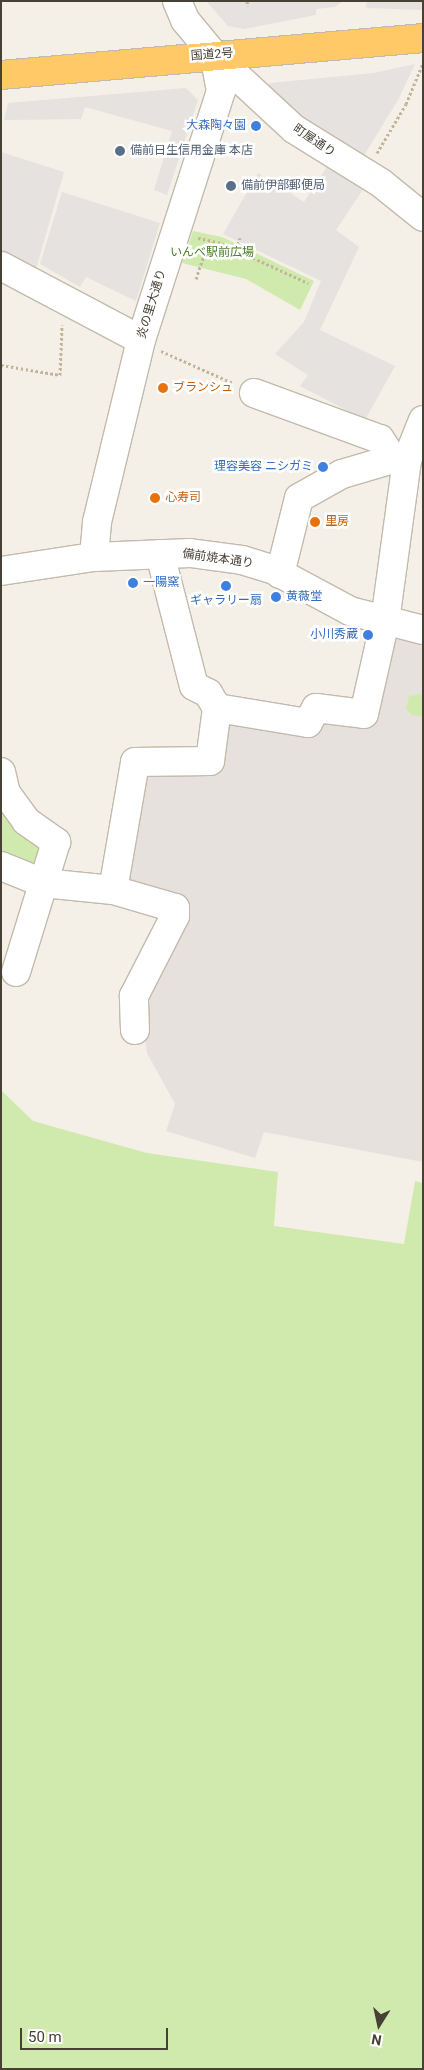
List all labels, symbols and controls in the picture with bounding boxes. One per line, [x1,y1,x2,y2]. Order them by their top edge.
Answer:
street label: 国道2号 [190,46,234,64]
place label: 大森陶々園 [186,119,246,133]
marker: 大森陶々園 [250,120,262,132]
street label: 町屋通り [290,122,338,160]
place label: 備前日生信用金庫 本店 [130,144,253,158]
marker: 備前日生信用金庫 本店 [114,145,126,157]
place label: 備前伊部郵便局 [241,179,325,193]
marker: 備前伊部郵便局 [225,180,237,192]
park label: いんべ駅前広場 [170,246,254,260]
street label: 炎の里大通り [135,267,169,341]
place label: ブランシュ [173,381,233,395]
marker: ブランシュ [157,382,169,394]
place label: 理容美容 ニシガミ [214,460,313,474]
marker: 理容美容 ニシガミ [317,461,329,473]
place label: 心寿司 [165,491,201,505]
marker: 心寿司 [149,492,161,504]
place label: 里房 [325,515,349,529]
marker: 里房 [309,516,321,528]
street label: 備前焼本通り [181,547,255,571]
place label: 一陽窯 [143,576,179,590]
marker: 一陽窯 [127,577,139,589]
marker: ギャラリー扇 [220,580,232,592]
place label: 黄薇堂 [286,590,322,604]
marker: 黄薇堂 [270,591,282,603]
place label: ギャラリー扇 [190,594,262,608]
place label: 小川秀蔵 [310,628,358,642]
marker: 小川秀蔵 [362,629,374,641]
north arrow [354,2000,404,2050]
scale bar [22,2018,170,2050]
text: 50 m [28,2028,62,2046]
text: N [370,2031,383,2049]

